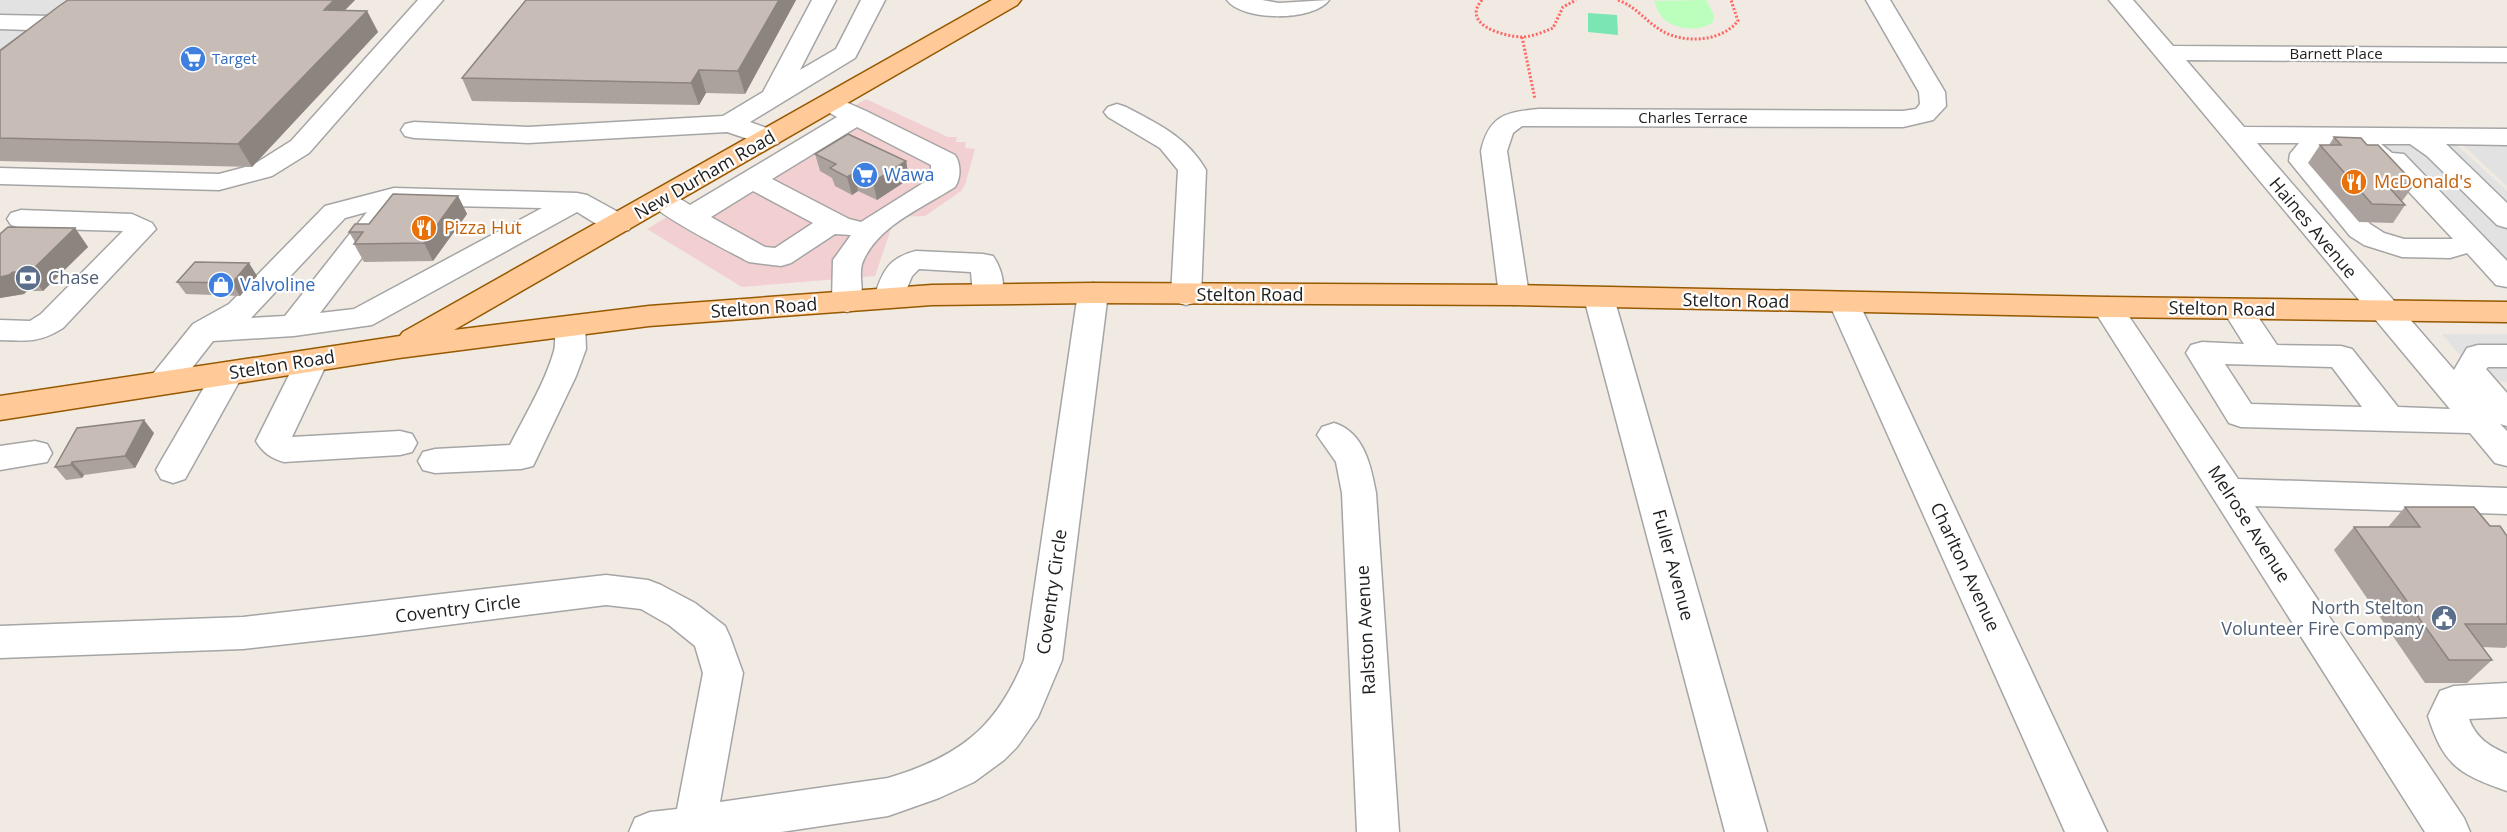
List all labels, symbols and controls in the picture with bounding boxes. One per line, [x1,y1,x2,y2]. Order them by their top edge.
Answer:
street label: Barnett Place [2289,43,2383,63]
supermarket icon: Target [178,44,208,74]
place label: Target [212,48,257,68]
street label: Charles Terrace [1638,107,1748,127]
street label: New Durham Road [630,124,779,224]
supermarket icon: Wawa [850,160,880,190]
place label: Wawa [884,162,935,186]
restaurant icon: McDonald's [2339,167,2369,197]
place label: McDonald's [2374,169,2472,193]
street label: Haines Avenue [2264,172,2363,283]
restaurant icon: Pizza Hut [409,213,439,243]
place label: Pizza Hut [444,215,522,239]
bank icon: Chase [13,263,43,293]
place label: Chase [48,265,99,289]
shop icon: Valvoline [206,270,236,300]
place label: Valvoline [240,272,315,296]
street label: Stelton Road [1197,282,1303,306]
street label: Stelton Road [1682,287,1790,313]
street label: Stelton Road [710,291,818,323]
street label: Stelton Road [2168,295,2276,321]
street label: Stelton Road [227,344,336,384]
street label: Melrose Avenue [2203,460,2297,587]
street label: Charlton Avenue [1925,498,2006,635]
street label: Fuller Avenue [1648,506,1700,623]
street label: Coventry Circle [1030,528,1072,656]
street label: Ralston Avenue [1350,565,1380,696]
street label: Coventry Circle [394,588,522,628]
place label: North Stelton Volunteer Fire Company [2221,595,2425,640]
public building icon: North Stelton Volunteer Fire Company [2429,603,2459,633]

